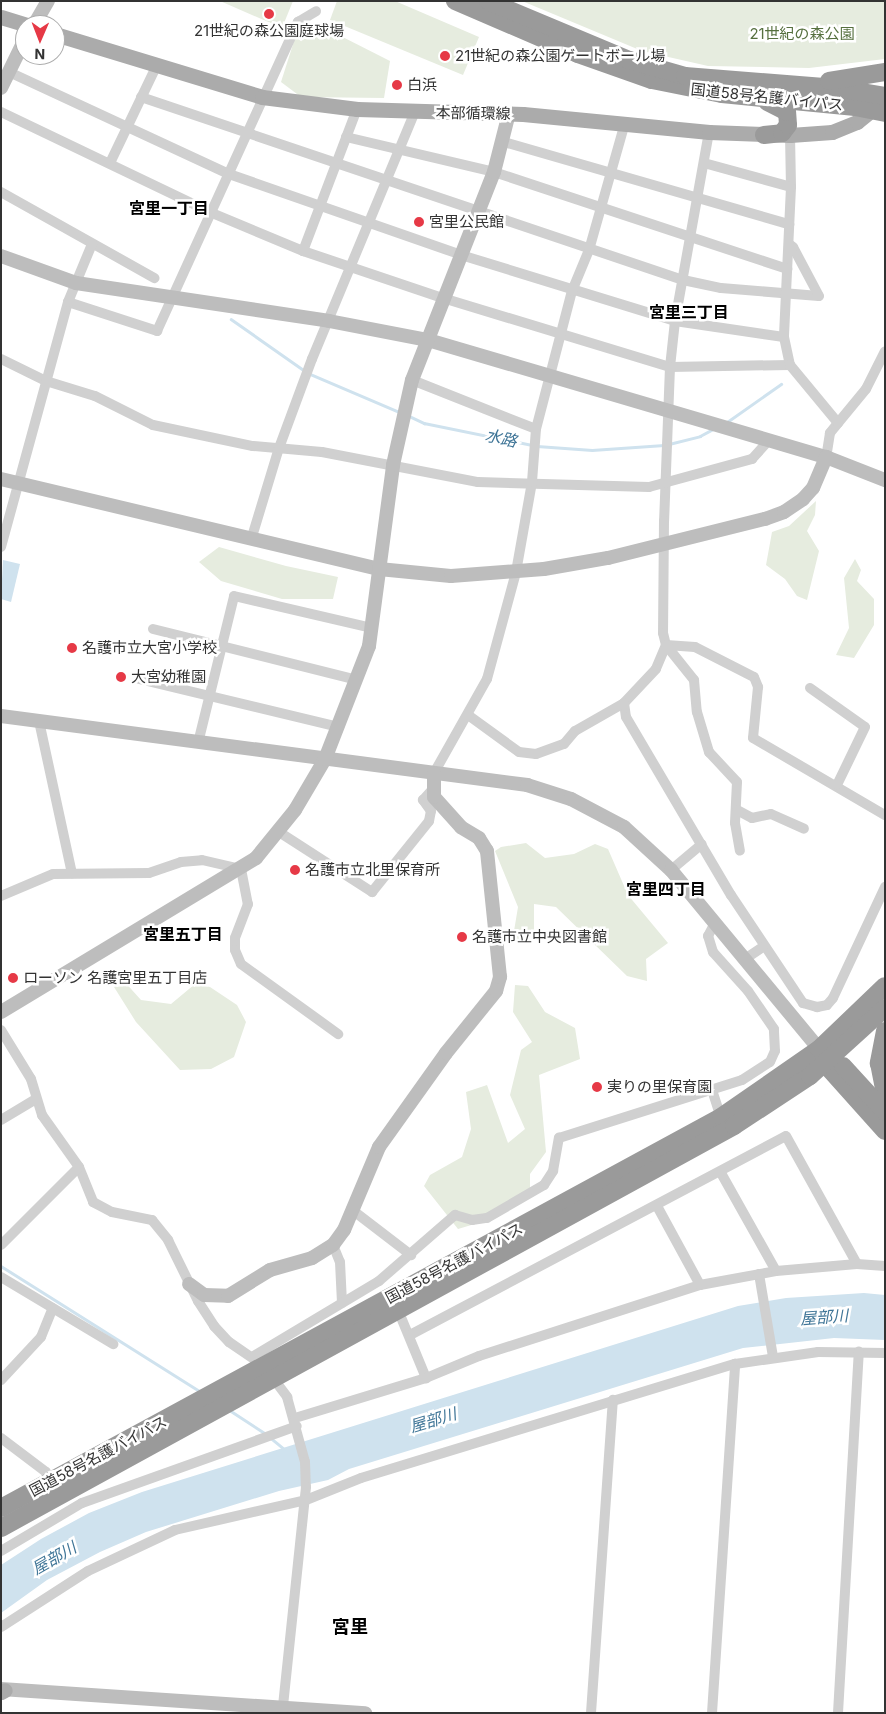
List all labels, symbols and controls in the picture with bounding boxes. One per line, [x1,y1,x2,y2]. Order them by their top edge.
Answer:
marker: 21世紀の森公園庭球場 [263,8,275,20]
north arrow [15,15,65,65]
place label: 21世紀の森公園庭球場 [194,22,344,40]
park label: 21世紀の森公園 [749,25,855,43]
text: N [34,46,45,63]
place label: 21世紀の森公園ゲートボール場 [455,47,665,65]
marker: 21世紀の森公園ゲートボール場 [439,50,451,62]
place label: 白浜 [407,76,437,94]
marker: 白浜 [391,79,403,91]
street label: 国道58号名護バイパス [690,80,844,114]
street label: 本部循環線 [435,103,511,123]
district label: 宮里一丁目 [129,198,209,218]
place label: 宮里公民館 [429,213,504,231]
marker: 宮里公民館 [413,216,425,228]
district label: 宮里三丁目 [649,302,729,322]
water label: 水路 [483,425,519,451]
place label: 名護市立大宮小学校 [82,639,217,657]
marker: 名護市立大宮小学校 [66,642,78,654]
place label: 大宮幼稚園 [131,668,206,686]
marker: 大宮幼稚園 [115,671,127,683]
place label: 名護市立北里保育所 [305,861,440,879]
marker: 名護市立北里保育所 [289,864,301,876]
district label: 宮里四丁目 [626,879,706,899]
district label: 宮里五丁目 [143,924,223,944]
place label: 名護市立中央図書館 [472,928,607,946]
marker: 名護市立中央図書館 [456,931,468,943]
place label: ローソン 名護宮里五丁目店 [23,969,207,987]
marker: ローソン 名護宮里五丁目店 [7,972,19,984]
place label: 実りの里保育園 [607,1078,712,1096]
marker: 実りの里保育園 [591,1081,603,1093]
street label: 国道58号名護バイパス [382,1219,526,1307]
water label: 屋部川 [799,1306,849,1328]
water label: 屋部川 [407,1404,459,1436]
street label: 国道58号名護バイパス [26,1412,170,1500]
water label: 屋部川 [28,1538,80,1578]
district label: 宮里 [332,1616,368,1638]

